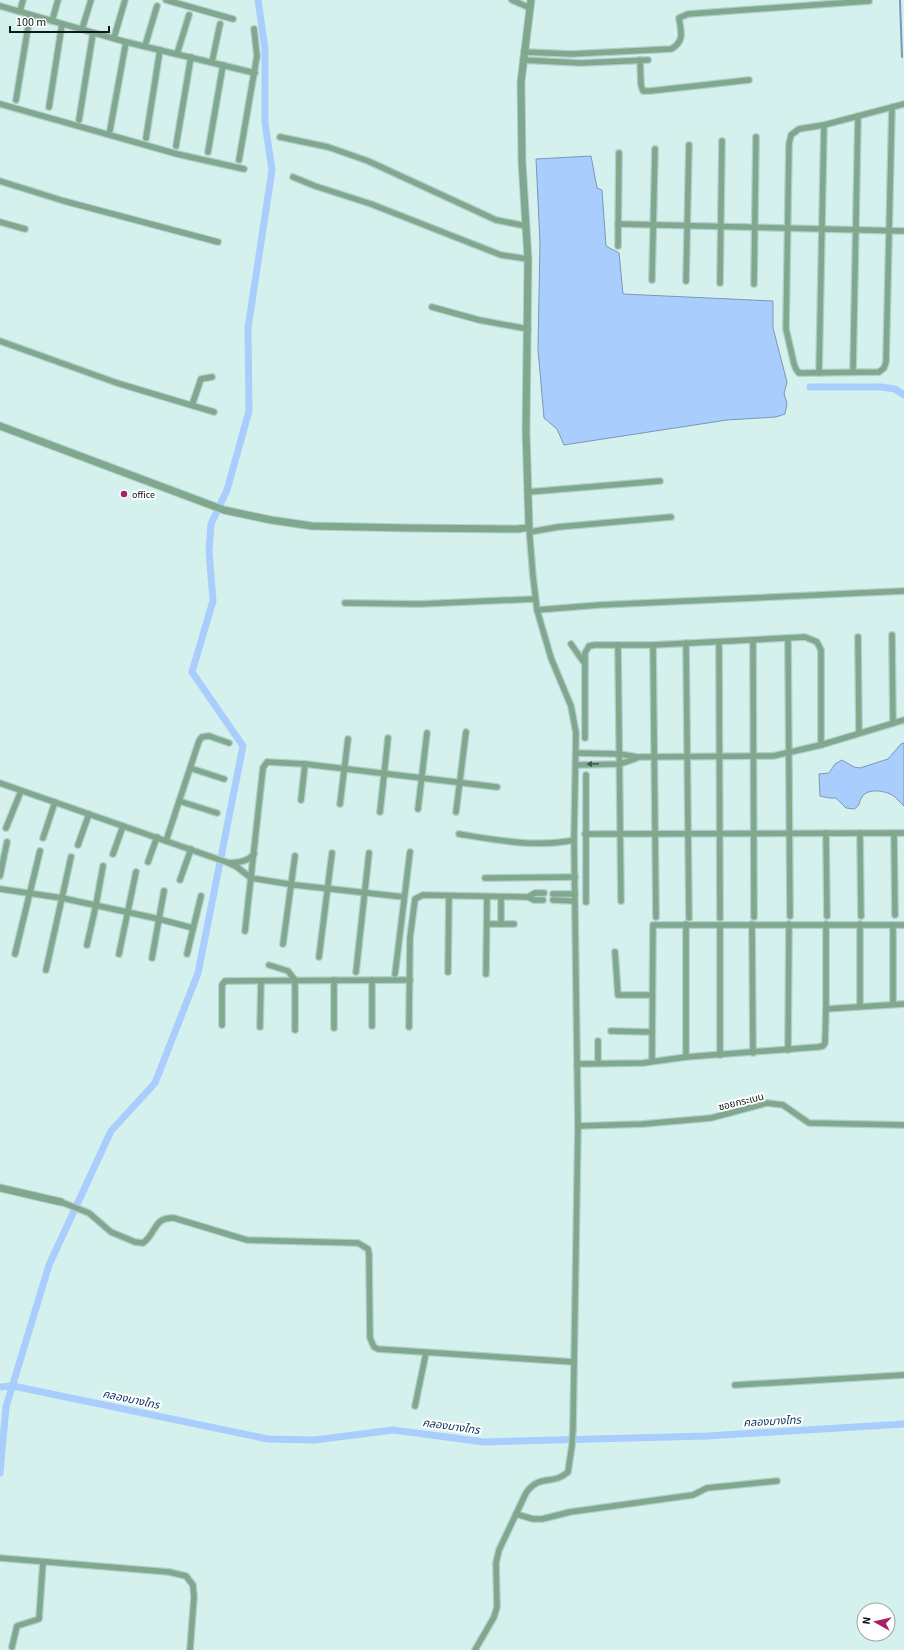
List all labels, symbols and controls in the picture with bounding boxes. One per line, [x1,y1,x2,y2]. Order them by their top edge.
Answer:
scale bar [10,8,109,34]
text: 100 m [16,14,46,31]
place label: office [132,488,155,502]
marker: office [119,489,129,499]
one-way arrow [587,761,599,768]
street label: ซอยกระเบน [717,1090,766,1114]
water label: คลองบางไทร [101,1386,162,1413]
water label: คลองบางไทร [743,1412,803,1430]
water label: คลองบางไทร [421,1415,482,1438]
north arrow [856,1602,896,1642]
text: N [859,1616,875,1625]

